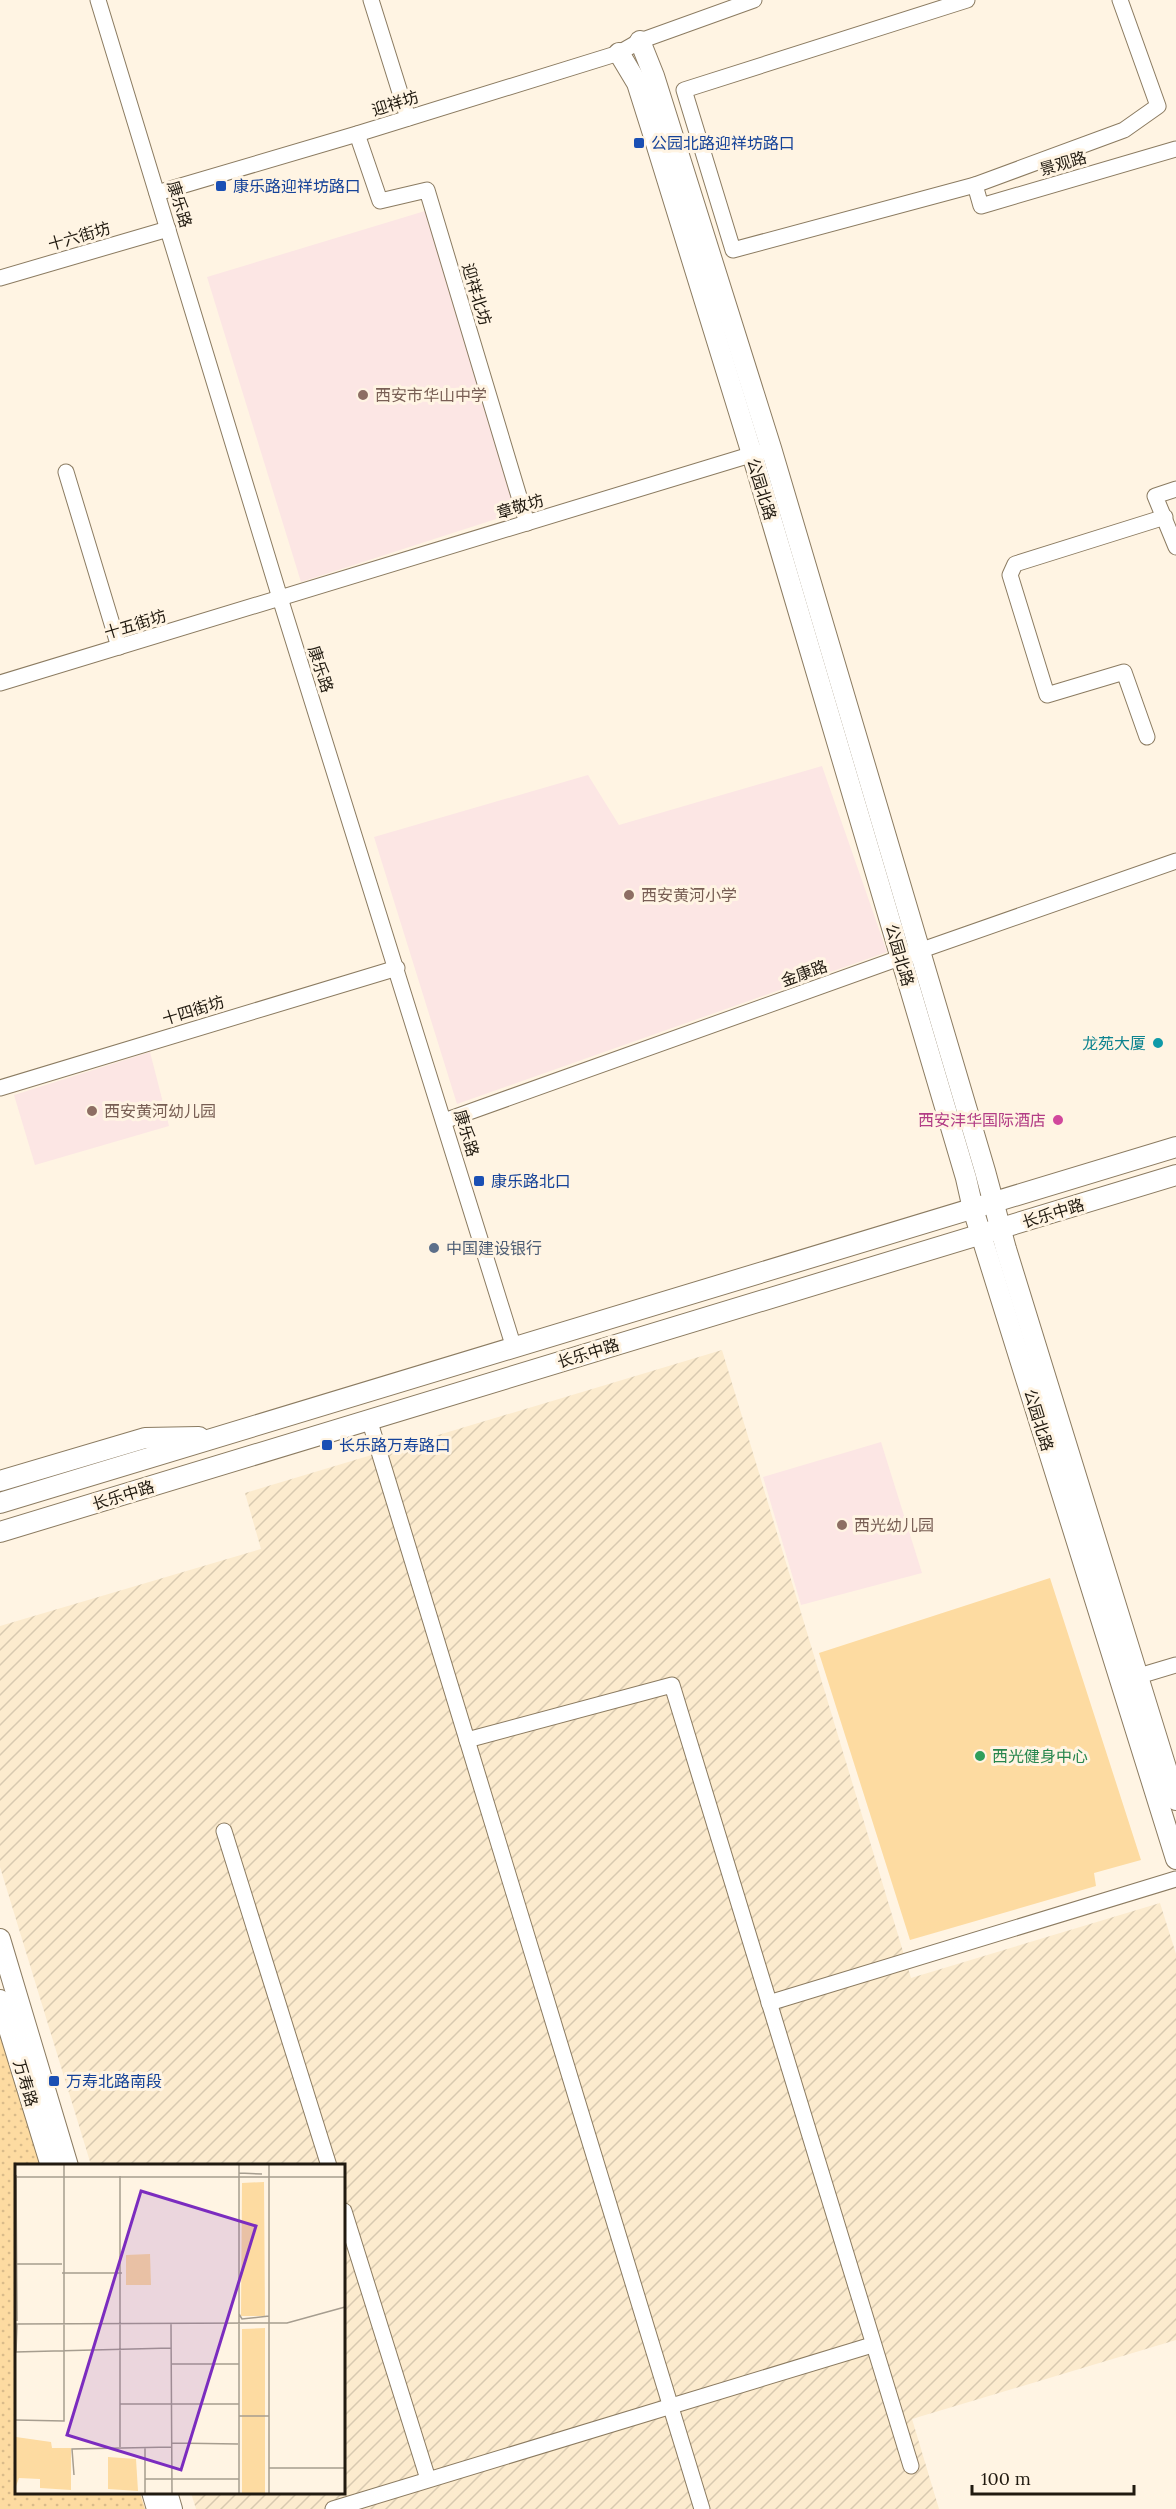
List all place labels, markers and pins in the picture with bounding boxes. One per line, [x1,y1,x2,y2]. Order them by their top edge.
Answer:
place label: 公园北路迎祥坊路口 [651,133,795,153]
marker: 公园北路迎祥坊路口 [632,136,646,150]
place label: 康乐路迎祥坊路口 [233,176,361,196]
marker: 康乐路迎祥坊路口 [214,179,228,193]
place label: 西安市华山中学 [375,385,487,405]
marker: 西安市华山中学 [356,388,370,402]
place label: 西安黄河小学 [641,885,737,905]
marker: 西安黄河小学 [622,888,636,902]
place label: 龙苑大厦 [1082,1033,1146,1053]
marker: 龙苑大厦 [1151,1036,1165,1050]
place label: 西安黄河幼儿园 [104,1101,216,1121]
marker: 西安黄河幼儿园 [85,1104,99,1118]
place label: 西安沣华国际酒店 [918,1110,1046,1130]
marker: 西安沣华国际酒店 [1051,1113,1065,1127]
place label: 康乐路北口 [491,1171,571,1191]
marker: 康乐路北口 [472,1174,486,1188]
place label: 中国建设银行 [446,1238,542,1258]
marker: 中国建设银行 [427,1241,441,1255]
place label: 长乐路万寿路口 [339,1435,451,1455]
marker: 长乐路万寿路口 [320,1438,334,1452]
place label: 西光幼儿园 [854,1515,934,1535]
marker: 西光幼儿园 [835,1518,849,1532]
place label: 西光健身中心 [992,1746,1088,1766]
marker: 西光健身中心 [973,1749,987,1763]
place label: 万寿北路南段 [66,2071,162,2091]
marker: 万寿北路南段 [47,2074,61,2088]

